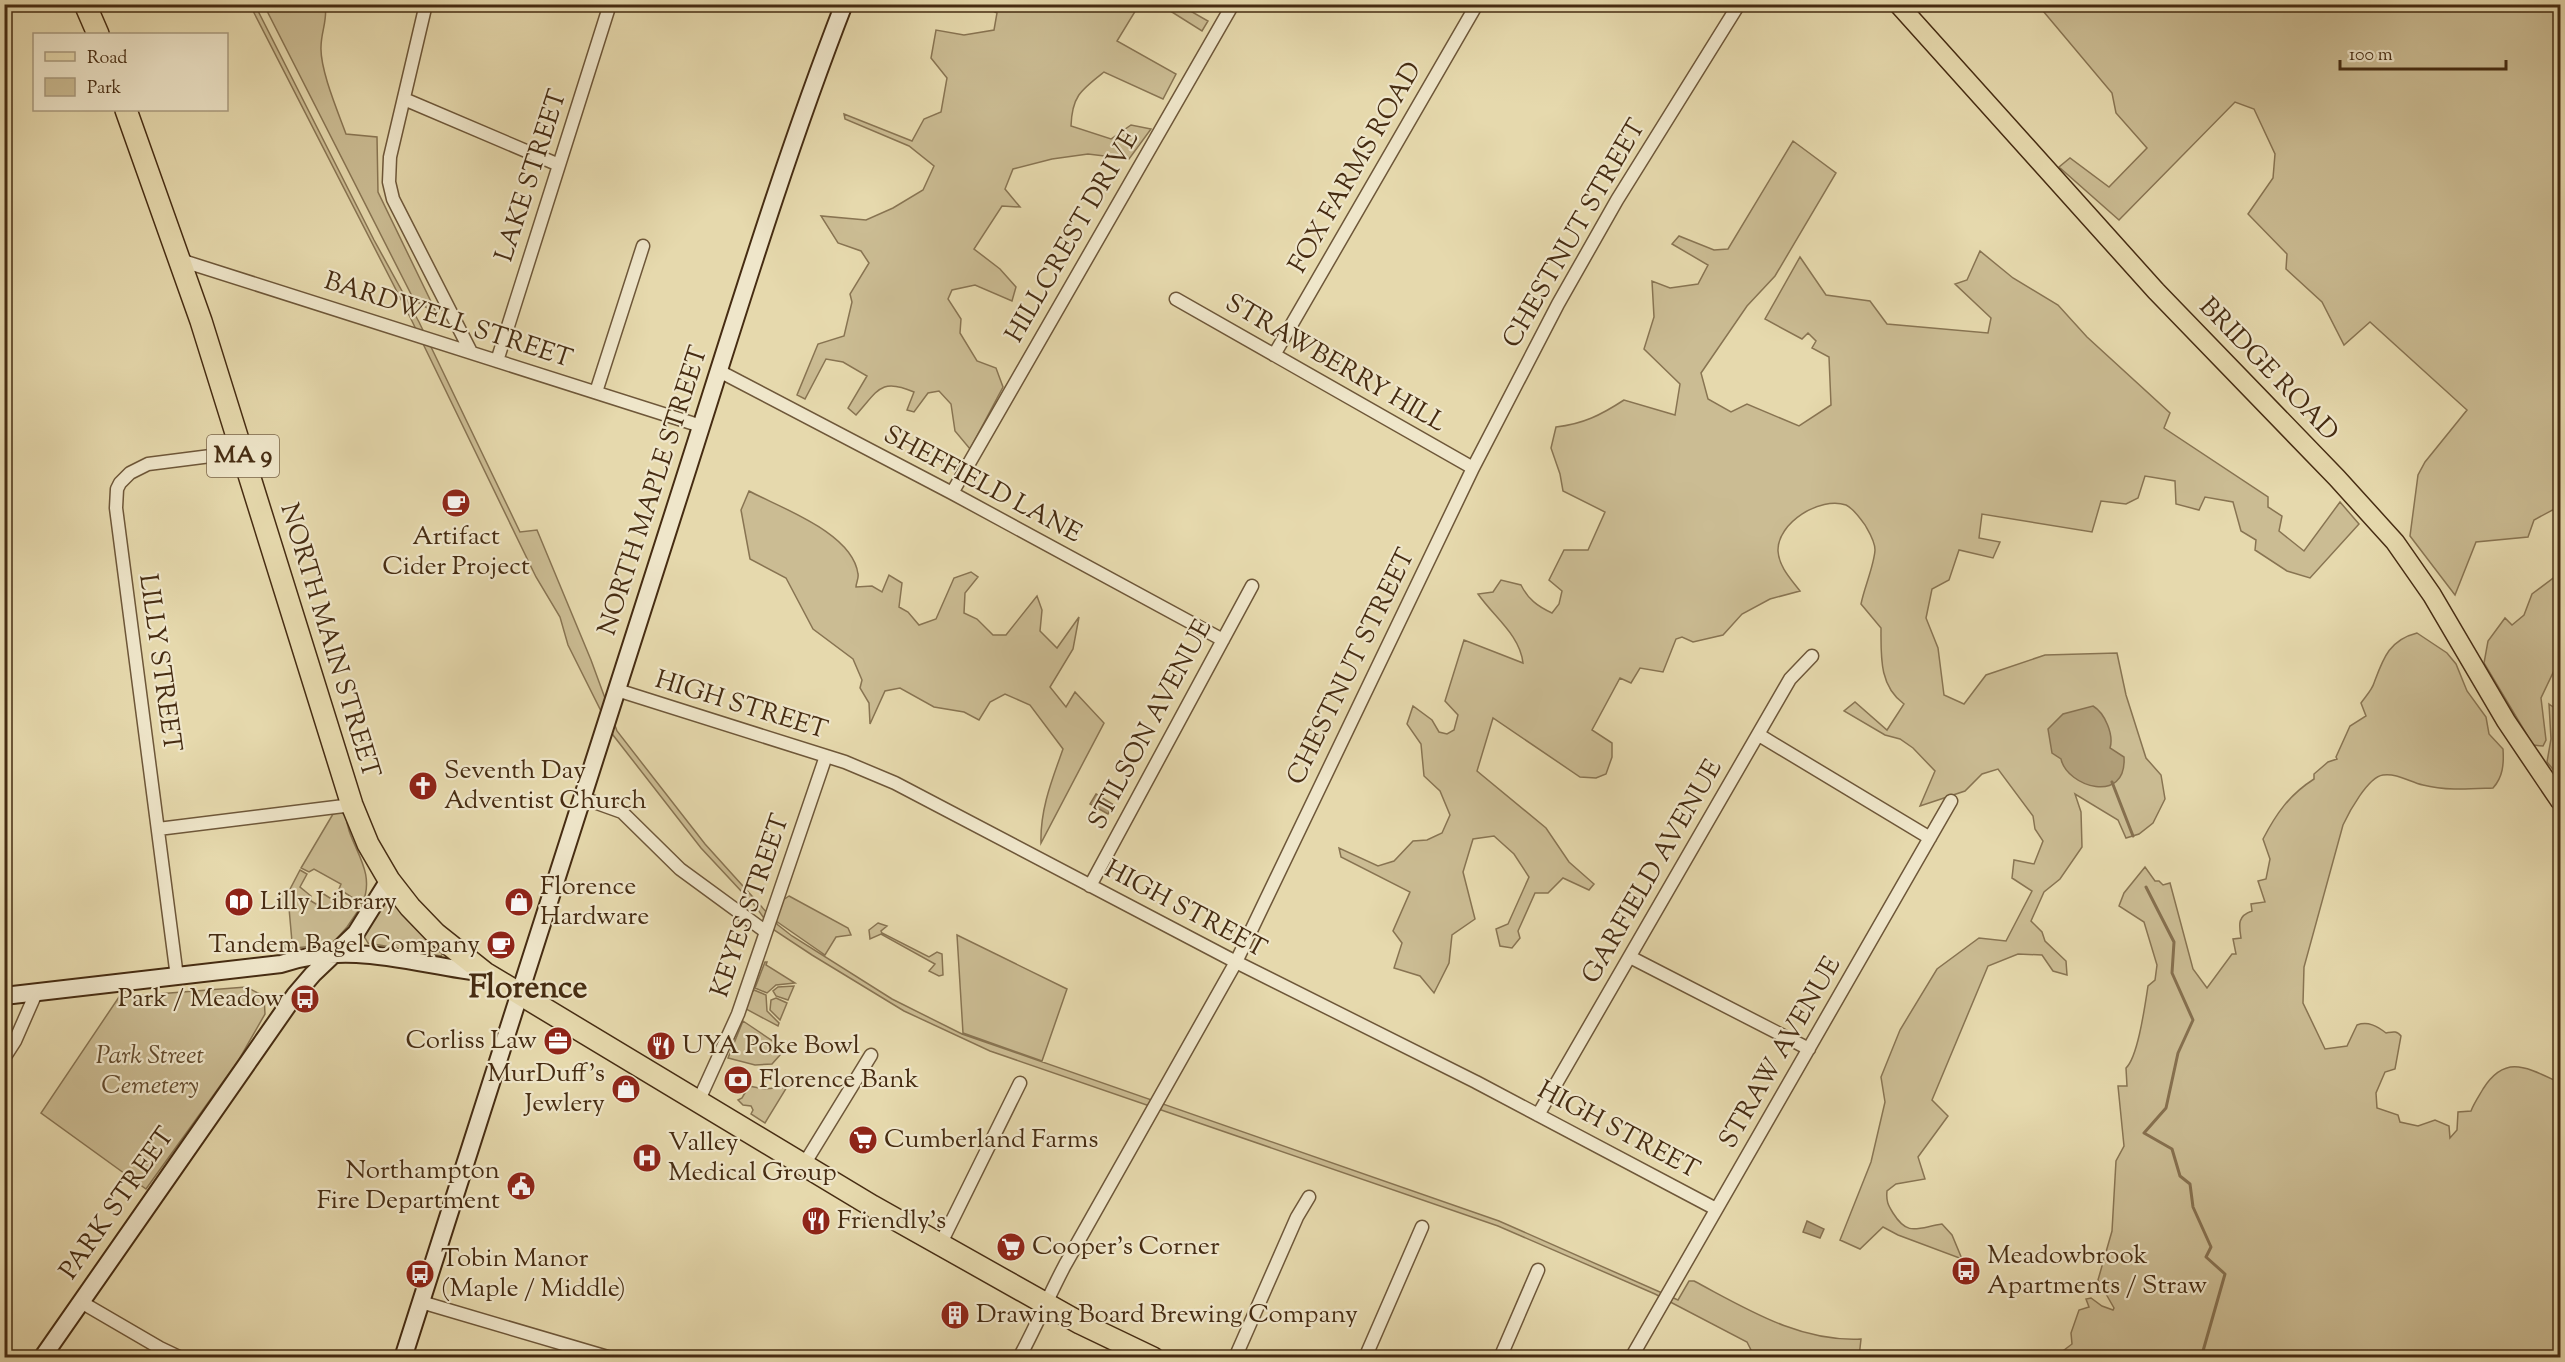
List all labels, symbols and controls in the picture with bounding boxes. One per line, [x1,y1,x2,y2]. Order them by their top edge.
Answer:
legend [33,33,228,111]
scale bar [2340,33,2506,71]
text: 100 m [2349,43,2393,69]
text: Road [87,46,127,72]
street label: FOX FARMS ROAD [1280,55,1432,281]
text: Park [87,76,122,102]
street label: LAKE STREET [487,85,577,267]
street label: CHESTNUT STREET [1494,113,1656,355]
street label: HILLCREST DRIVE [997,124,1149,350]
street label: BARDWELL STREET [319,263,577,379]
street label: STRAWBERRY HILL [1218,286,1452,443]
street label: BRIDGE ROAD [2190,290,2346,450]
street label: NORTH MAPLE STREET [590,341,718,641]
street label: SHEFFIELD LANE [876,417,1088,553]
road number: MA 9 [207,435,279,477]
cafe icon: Artifact Cider Project [440,487,472,519]
street label: NORTH MAIN STREET [270,499,388,783]
place label: Artifact Cider Project [382,519,530,586]
street label: CHESTNUT STREET [1279,543,1425,791]
street label: LILLY STREET [128,572,190,754]
street label: STILSON AVENUE [1080,613,1222,837]
street label: HIGH STREET [650,662,832,750]
place label: Seventh Day Adventist Church [444,753,647,820]
street label: GARFIELD AVENUE [1574,753,1732,991]
church icon: Seventh Day Adventist Church [407,770,439,802]
street label: KEYES STREET [702,809,800,1003]
street label: HIGH STREET [1097,852,1273,968]
place label: Florence Hardware [540,869,649,936]
place label: Lilly Library [260,884,397,921]
library icon: Lilly Library [223,886,255,918]
shop icon: Florence Hardware [503,886,535,918]
place label: Tandem Bagel Company [208,927,480,964]
cafe icon: Tandem Bagel Company [485,929,517,961]
street label: STRAW AVENUE [1711,950,1851,1156]
district label: Florence [469,966,587,1012]
place label: Park / Meadow [118,981,284,1018]
bus stop icon: Park / Meadow [289,983,321,1015]
place label: Corliss Law [406,1023,537,1060]
office icon: Corliss Law [542,1025,574,1057]
place label: UYA Poke Bowl [682,1028,860,1065]
restaurant icon: UYA Poke Bowl [645,1030,677,1062]
park label: Park Street Cemetery [96,1038,204,1105]
place label: MurDuff's Jewlery [487,1056,605,1123]
place label: Florence Bank [759,1062,919,1099]
bank icon: Florence Bank [722,1064,754,1096]
shop icon: MurDuff's Jewlery [610,1073,642,1105]
street label: HIGH STREET [1530,1073,1706,1189]
street label: PARK STREET [52,1120,184,1288]
place label: Cumberland Farms [884,1122,1098,1159]
supermarket icon: Cumberland Farms [847,1124,879,1156]
place label: Valley Medical Group [668,1125,837,1192]
hospital icon: Valley Medical Group [631,1142,663,1174]
place label: Northampton Fire Department [317,1153,500,1220]
public building icon: Northampton Fire Department [505,1170,537,1202]
place label: Friendly's [837,1203,946,1240]
restaurant icon: Friendly's [800,1205,832,1237]
place label: Cooper's Corner [1032,1229,1220,1266]
supermarket icon: Cooper's Corner [995,1231,1027,1263]
place label: Meadowbrook Apartments / Straw [1987,1238,2207,1305]
place label: Tobin Manor (Maple / Middle) [441,1241,626,1308]
bus stop icon: Meadowbrook Apartments / Straw [1950,1255,1982,1287]
bus stop icon: Tobin Manor (Maple / Middle) [404,1258,436,1290]
place label: Drawing Board Brewing Company [976,1297,1358,1334]
building icon: Drawing Board Brewing Company [939,1299,971,1331]

